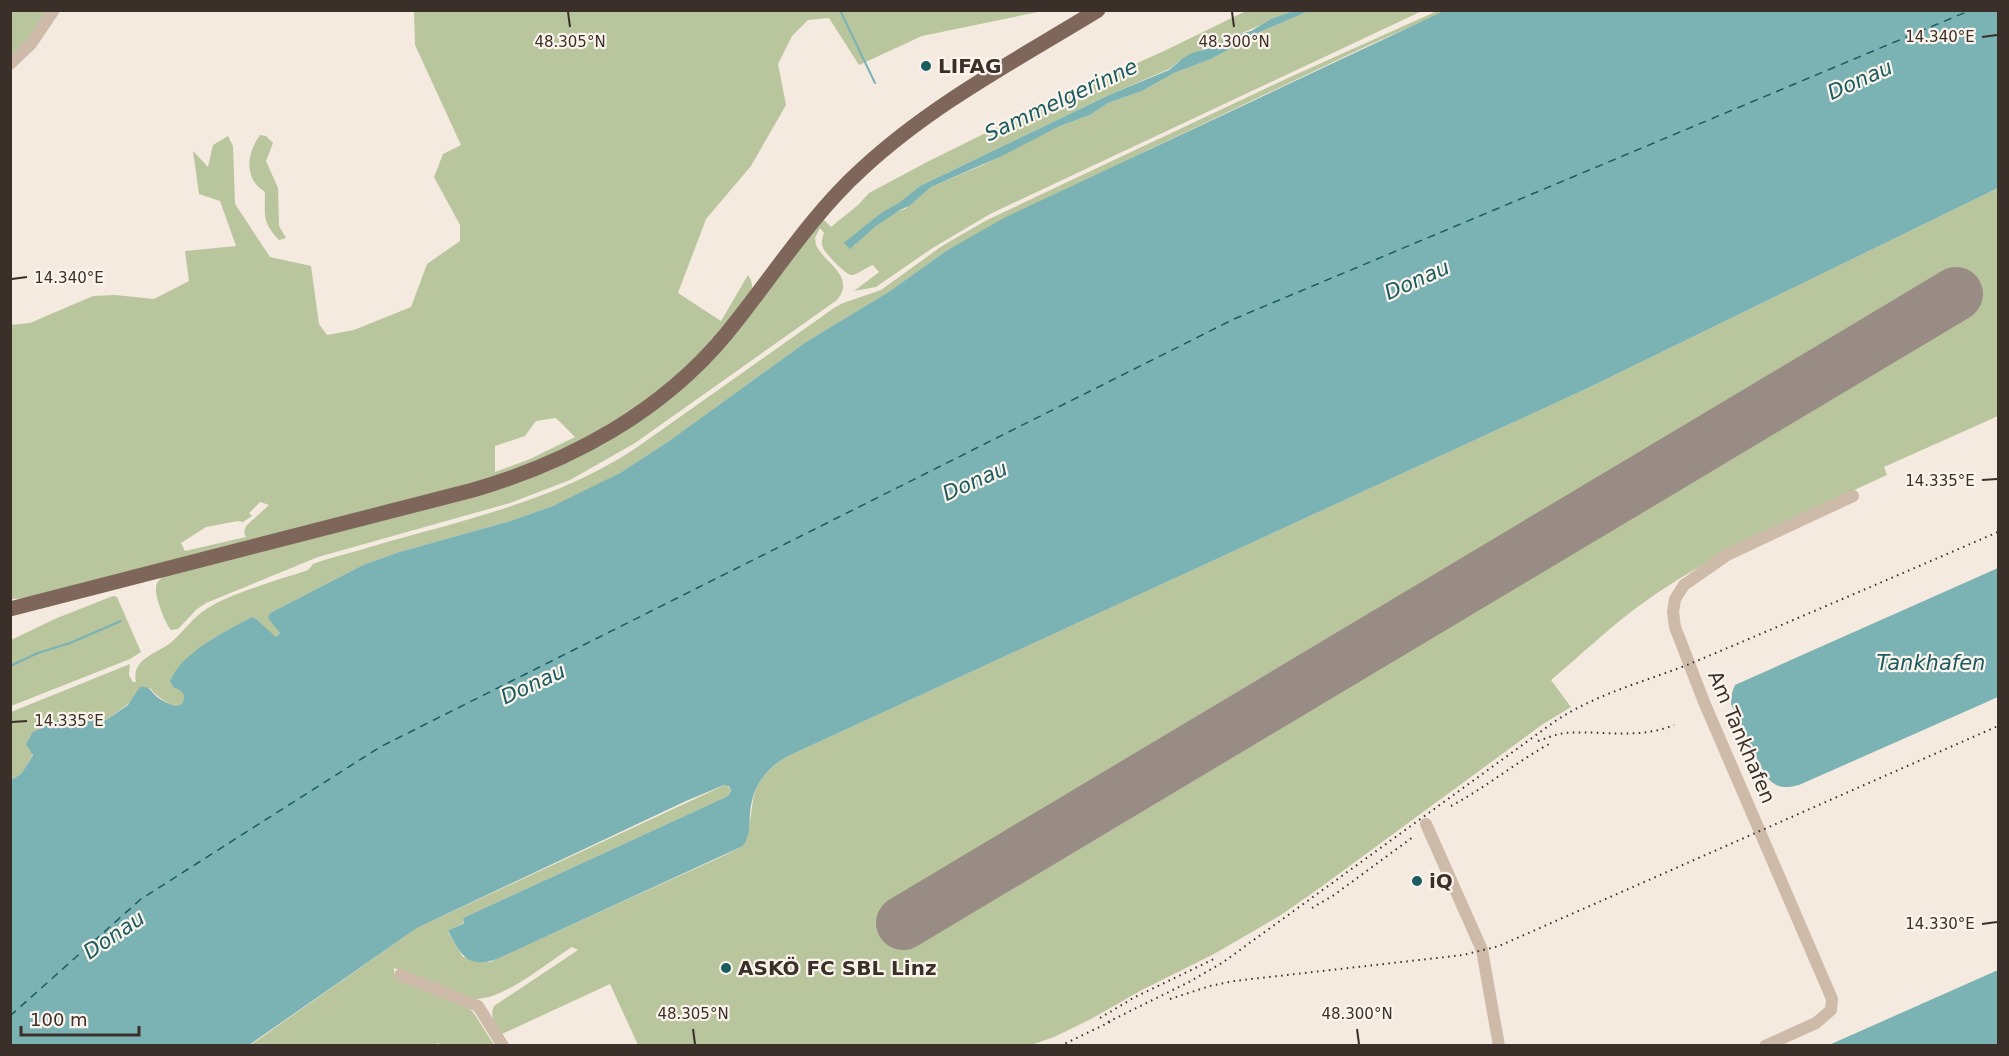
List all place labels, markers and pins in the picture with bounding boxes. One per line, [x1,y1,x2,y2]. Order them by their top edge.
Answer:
place label: LIFAG [938,54,1001,78]
marker: LIFAG [919,59,933,73]
place label: iQ [1429,869,1453,893]
marker: iQ [1410,874,1424,888]
place label: ASKÖ FC SBL Linz [738,956,937,980]
marker: ASKÖ FC SBL Linz [719,961,733,975]

